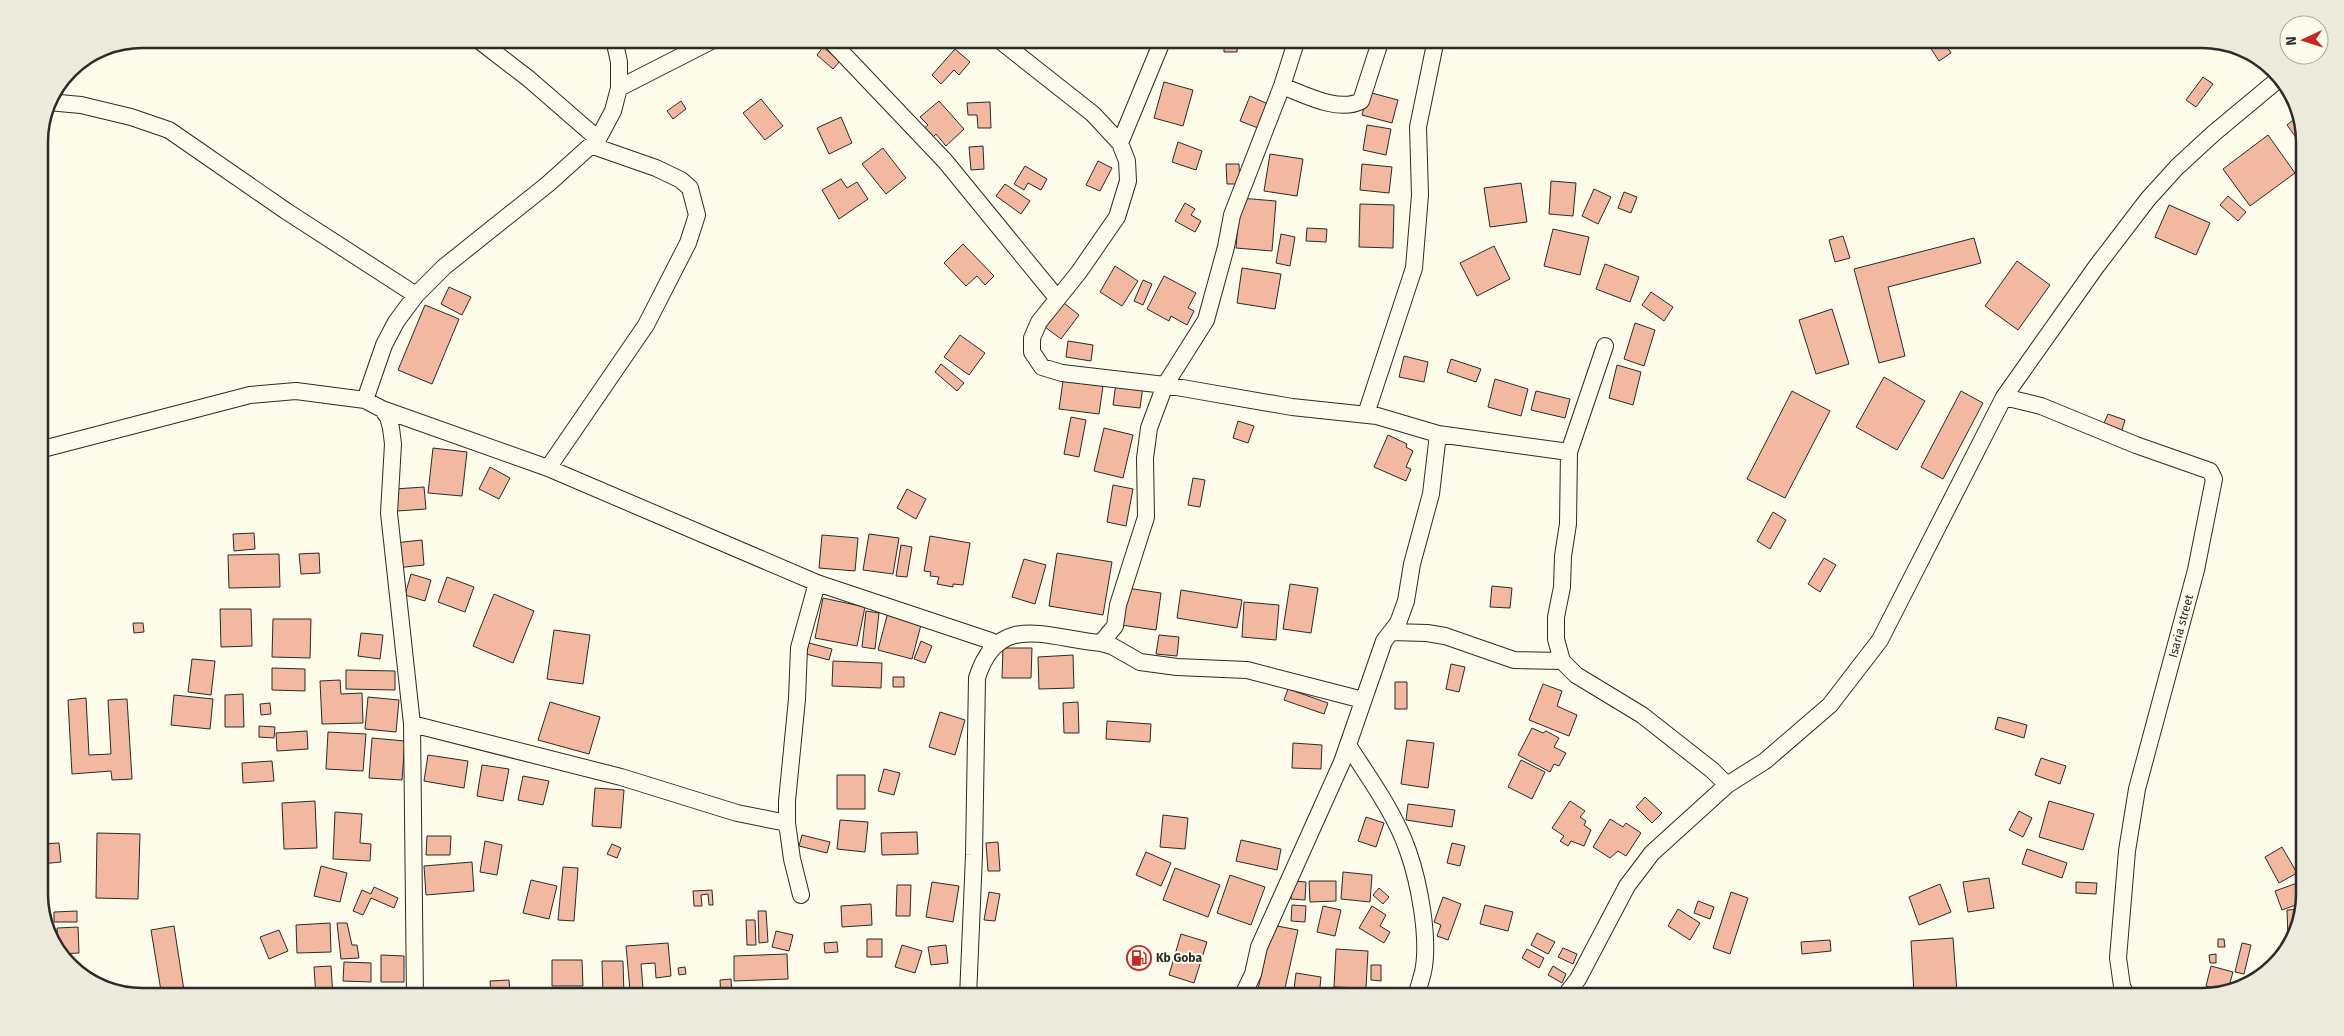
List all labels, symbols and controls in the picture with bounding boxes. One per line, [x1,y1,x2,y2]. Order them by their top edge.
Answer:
north arrow [2279,15,2329,65]
text: N [2283,36,2300,46]
street label: Isaria street [2166,592,2196,659]
fuel station icon: Kb Goba [1126,945,1152,971]
place label: Kb Goba [1156,951,1202,965]

